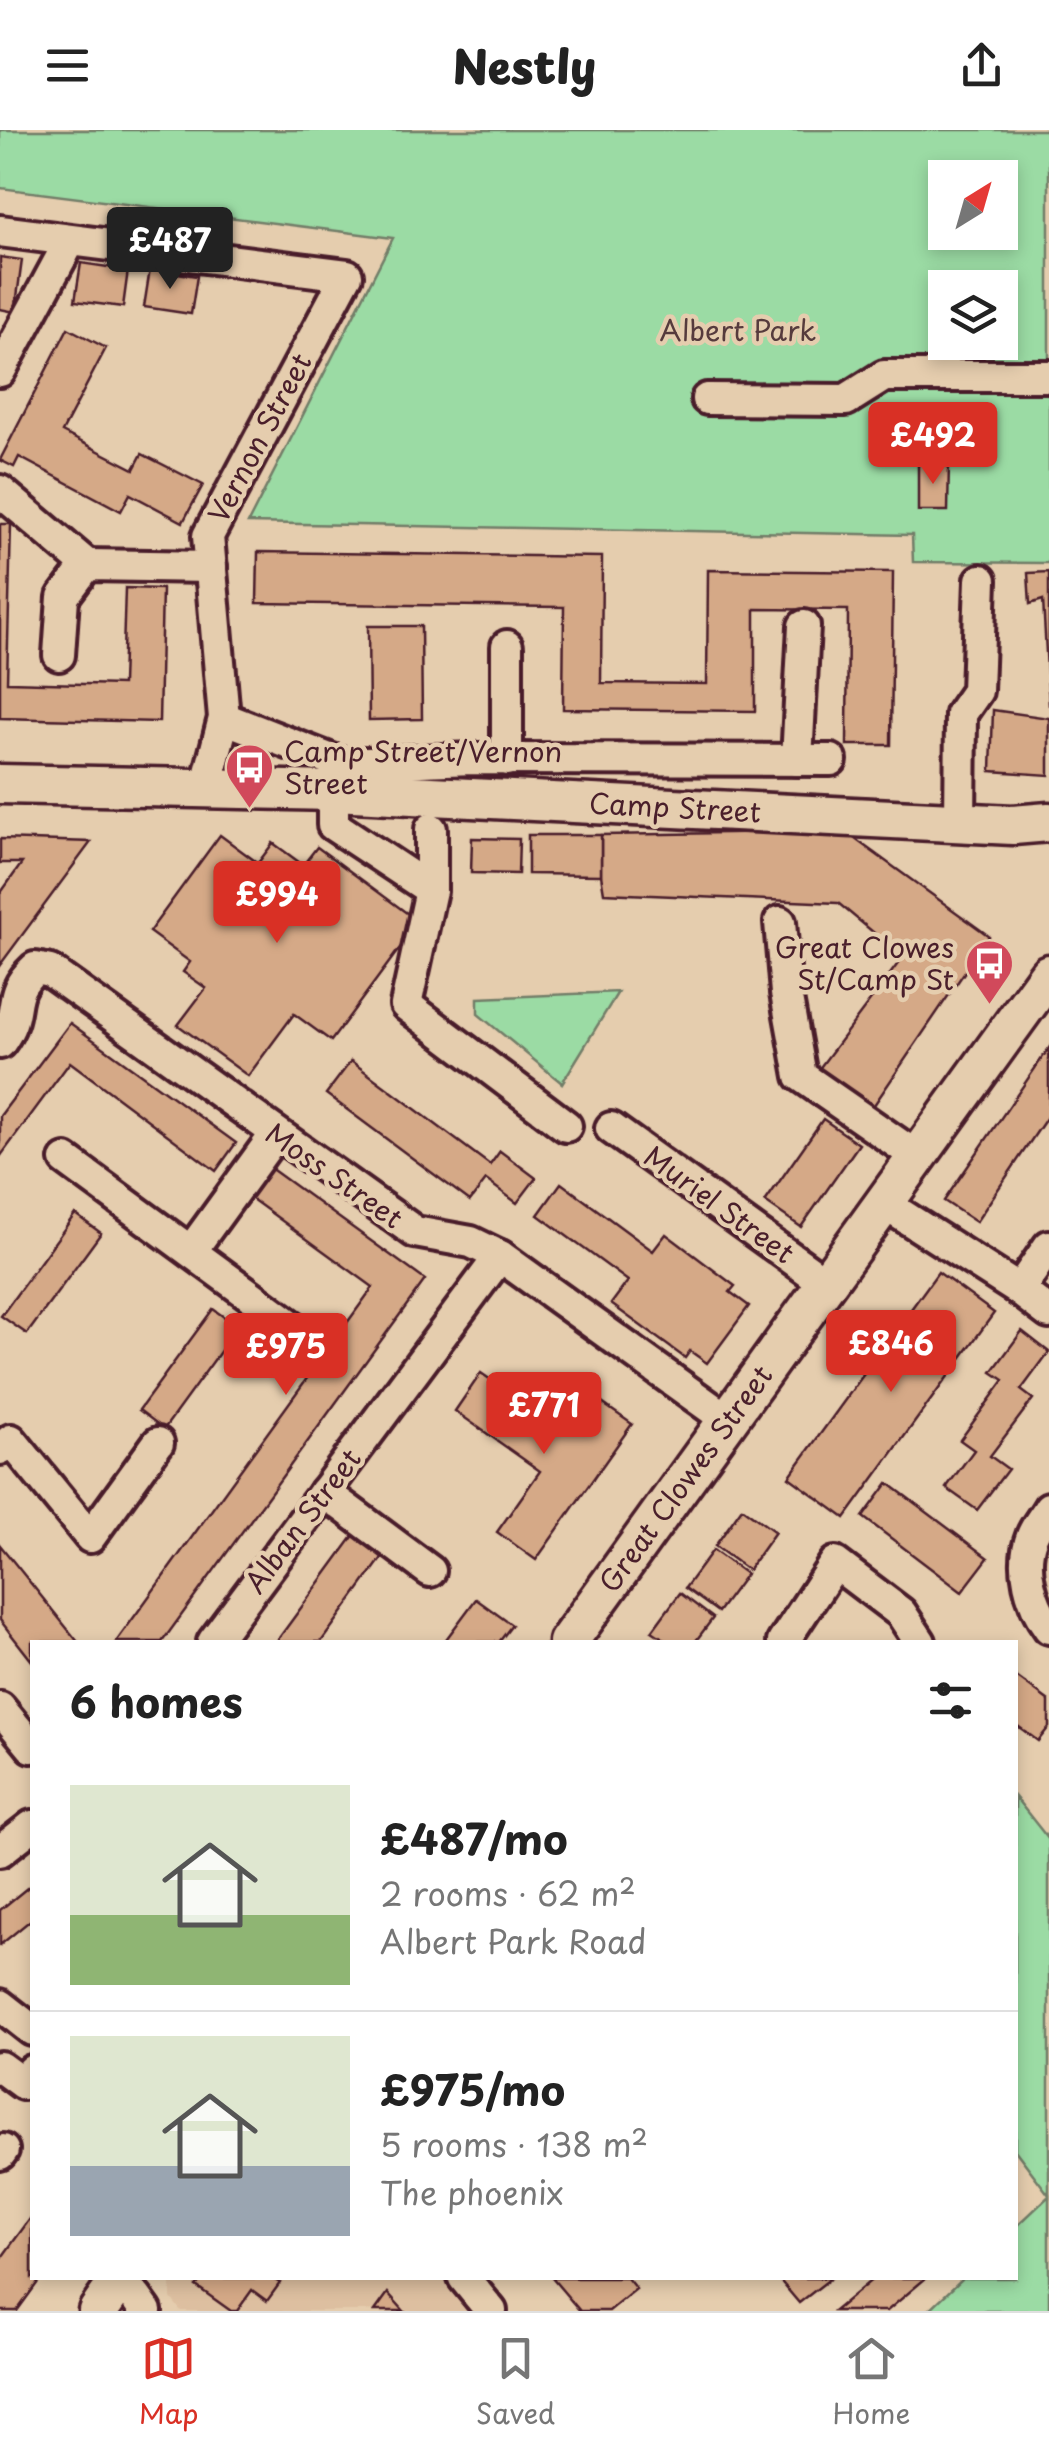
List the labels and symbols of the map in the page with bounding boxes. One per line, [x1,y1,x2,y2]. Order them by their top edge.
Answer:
north arrow [928,160,1018,250]
pin: £487 [111,207,229,292]
park label: Albert Park [660,308,816,351]
street label: Vernon Street [196,345,321,530]
pin: £492 [874,402,992,487]
place label: Camp Street/Vernon Street [284,729,562,804]
bus stop icon: Camp Street/Vernon Street [223,742,275,810]
street label: Camp Street [588,781,762,832]
pin: £994 [218,861,336,946]
place label: Great Clowes St/Camp St [775,925,954,1000]
bus stop icon: Great Clowes St/Camp St [963,938,1015,1006]
street label: Moss Street [257,1112,412,1238]
street label: Muriel Street [636,1134,804,1273]
pin: £846 [832,1310,950,1395]
pin: £975 [227,1313,345,1398]
street label: Great Clowes Street [588,1356,782,1601]
pin: £771 [485,1372,603,1457]
street label: Alban Street [233,1439,371,1602]

